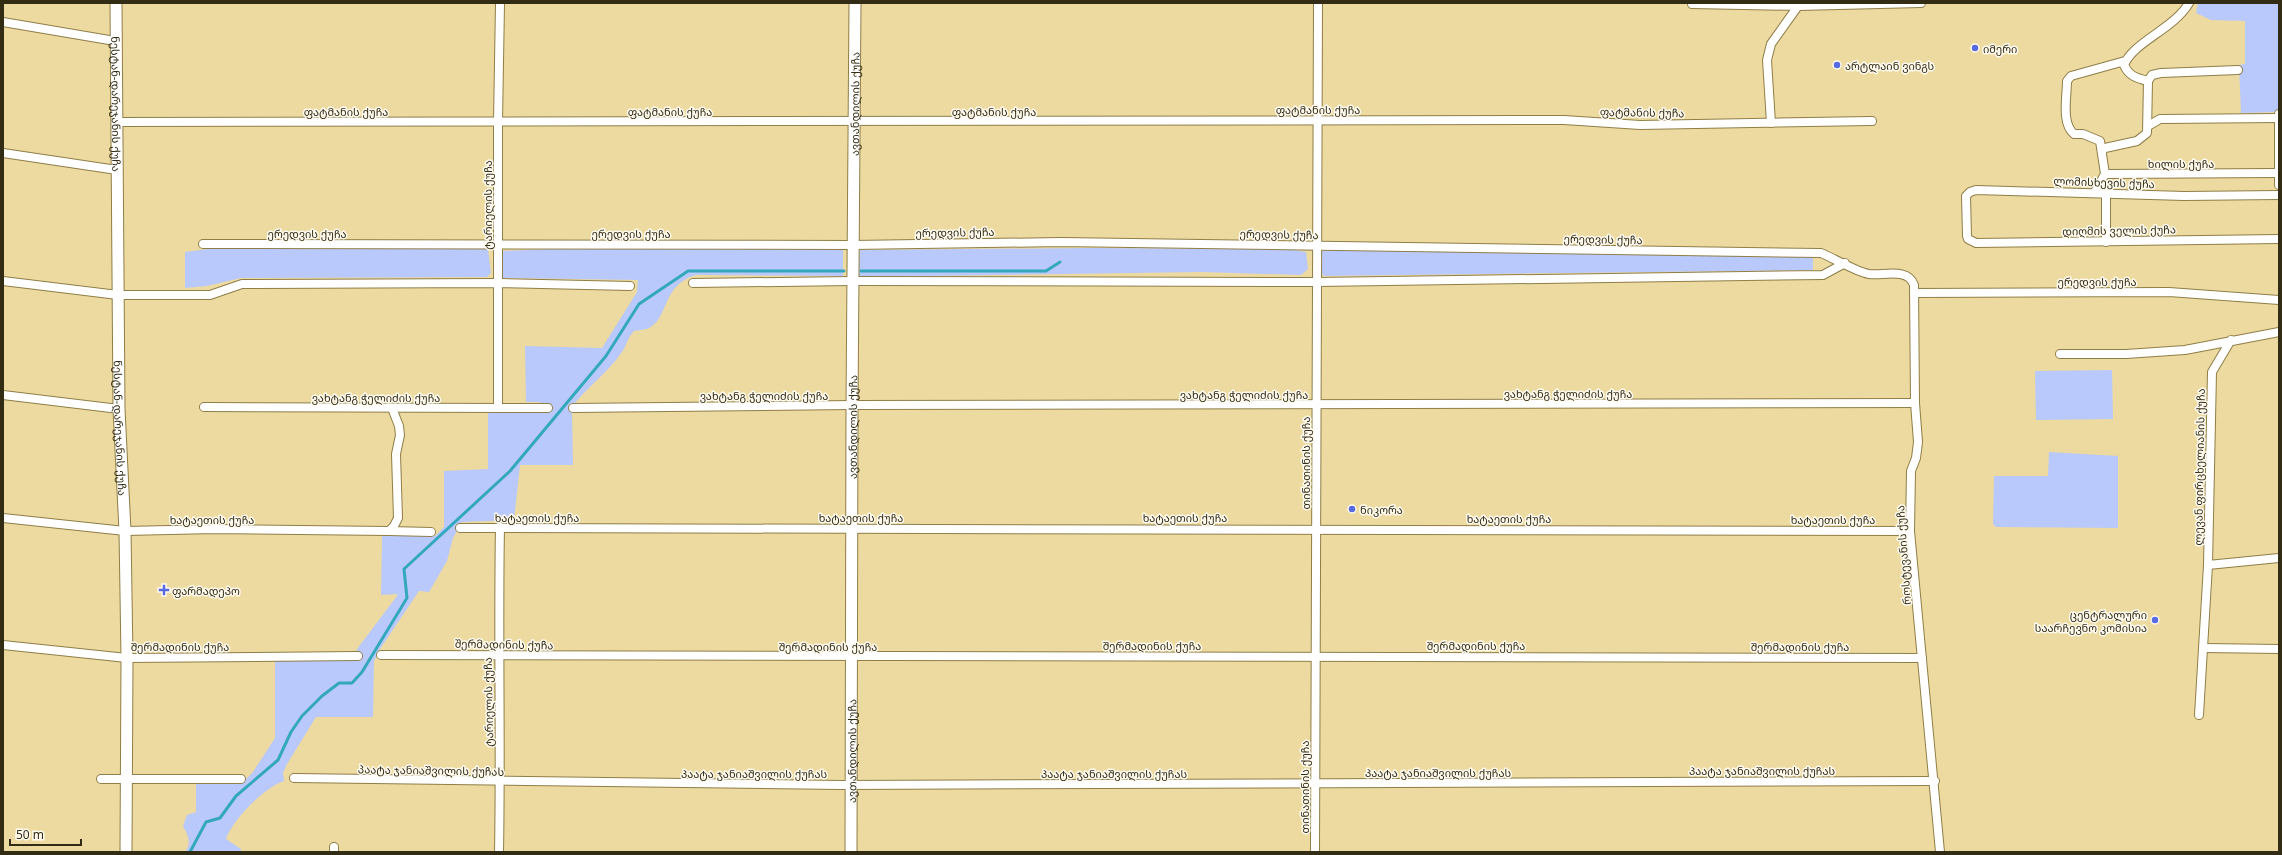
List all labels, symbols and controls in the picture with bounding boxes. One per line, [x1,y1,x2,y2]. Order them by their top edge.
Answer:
street label: ნესტან-დარეჯანის ქუჩა [109,36,125,172]
place label: იმერი [1983,41,2017,56]
marker: იმერი [1970,43,1980,53]
street label: ავთანდილის ქუჩა [846,52,862,156]
place label: არტლაინ ვინგს [1845,58,1935,73]
marker: არტლაინ ვინგს [1832,60,1842,70]
street label: ფატმანის ქუჩა [1276,102,1360,117]
street label: ფატმანის ქუჩა [304,104,388,119]
street label: ფატმანის ქუჩა [628,104,712,119]
street label: ფატმანის ქუჩა [952,104,1036,119]
street label: ფატმანის ქუჩა [1600,104,1684,120]
street label: ხილის ქუჩა [2148,156,2214,171]
street label: ტარიელის ქუჩა [480,160,495,250]
street label: ლომისხევის ქუჩა [2053,173,2155,191]
street label: დიღმის ველის ქუჩა [2062,222,2176,238]
street label: ერედვის ქუჩა [915,224,995,240]
street label: ერედვის ქუჩა [267,226,347,241]
street label: ერედვის ქუჩა [591,226,671,241]
street label: ერედვის ქუჩა [1239,226,1319,242]
street label: ერედვის ქუჩა [1563,231,1643,247]
street label: ერედვის ქუჩა [2057,274,2137,289]
street label: ნესტან-დარეჯანის ქუჩა [111,360,131,496]
street label: ავთანდილის ქუჩა [844,375,860,479]
street label: ვახტანგ ჭელიძის ქუჩა [1504,386,1632,401]
street label: ვახტანგ ჭელიძის ქუჩა [1180,387,1308,402]
street label: ვახტანგ ჭელიძის ქუჩა [700,388,828,403]
street label: ლევან ფირცხელიანის ქუჩა [2190,388,2208,546]
street label: ვახტანგ ჭელიძის ქუჩა [312,390,440,405]
street label: თინათინის ქუჩა [1298,417,1313,509]
place label: ნიკორა [1360,502,1403,517]
marker: ნიკორა [1347,504,1357,514]
street label: როსტევანის ქუჩა [1892,505,1914,605]
street label: ხატაეთის ქუჩა [495,510,579,525]
street label: ხატაეთის ქუჩა [819,510,903,525]
street label: ხატაეთის ქუჩა [1143,510,1227,525]
street label: ხატაეთის ქუჩა [1467,511,1551,526]
street label: ხატაეთის ქუჩა [170,512,254,527]
street label: ხატაეთის ქუჩა [1791,512,1875,527]
place label: ფარმადეპო [172,583,240,598]
marker: ფარმადეპო [159,585,169,595]
place label: ცენტრალური საარჩევნო კომისია [2035,607,2147,635]
marker: ცენტრალური საარჩევნო კომისია [2150,615,2160,625]
street label: შერმადინის ქუჩა [455,636,553,652]
street label: შერმადინის ქუჩა [1103,638,1201,653]
street label: შერმადინის ქუჩა [1427,638,1525,653]
street label: შერმადინის ქუჩა [131,639,229,654]
street label: შერმადინის ქუჩა [779,639,877,654]
street label: შერმადინის ქუჩა [1751,639,1849,654]
street label: ტარიელის ქუჩა [480,657,496,747]
street label: ავთანდილის ქუჩა [844,699,859,803]
street label: თინათინის ქუჩა [1297,741,1312,833]
street label: პაატა ჯანიაშვილის ქუჩას [358,761,505,779]
street label: პაატა ჯანიაშვილის ქუჩას [1689,763,1835,778]
street label: პაატა ჯანიაშვილის ქუჩას [1365,765,1511,780]
street label: პაატა ჯანიაშვილის ქუჩას [681,766,827,781]
street label: პაატა ჯანიაშვილის ქუჩას [1041,766,1187,781]
scale bar [10,821,81,847]
text: 50 m [16,826,44,843]

